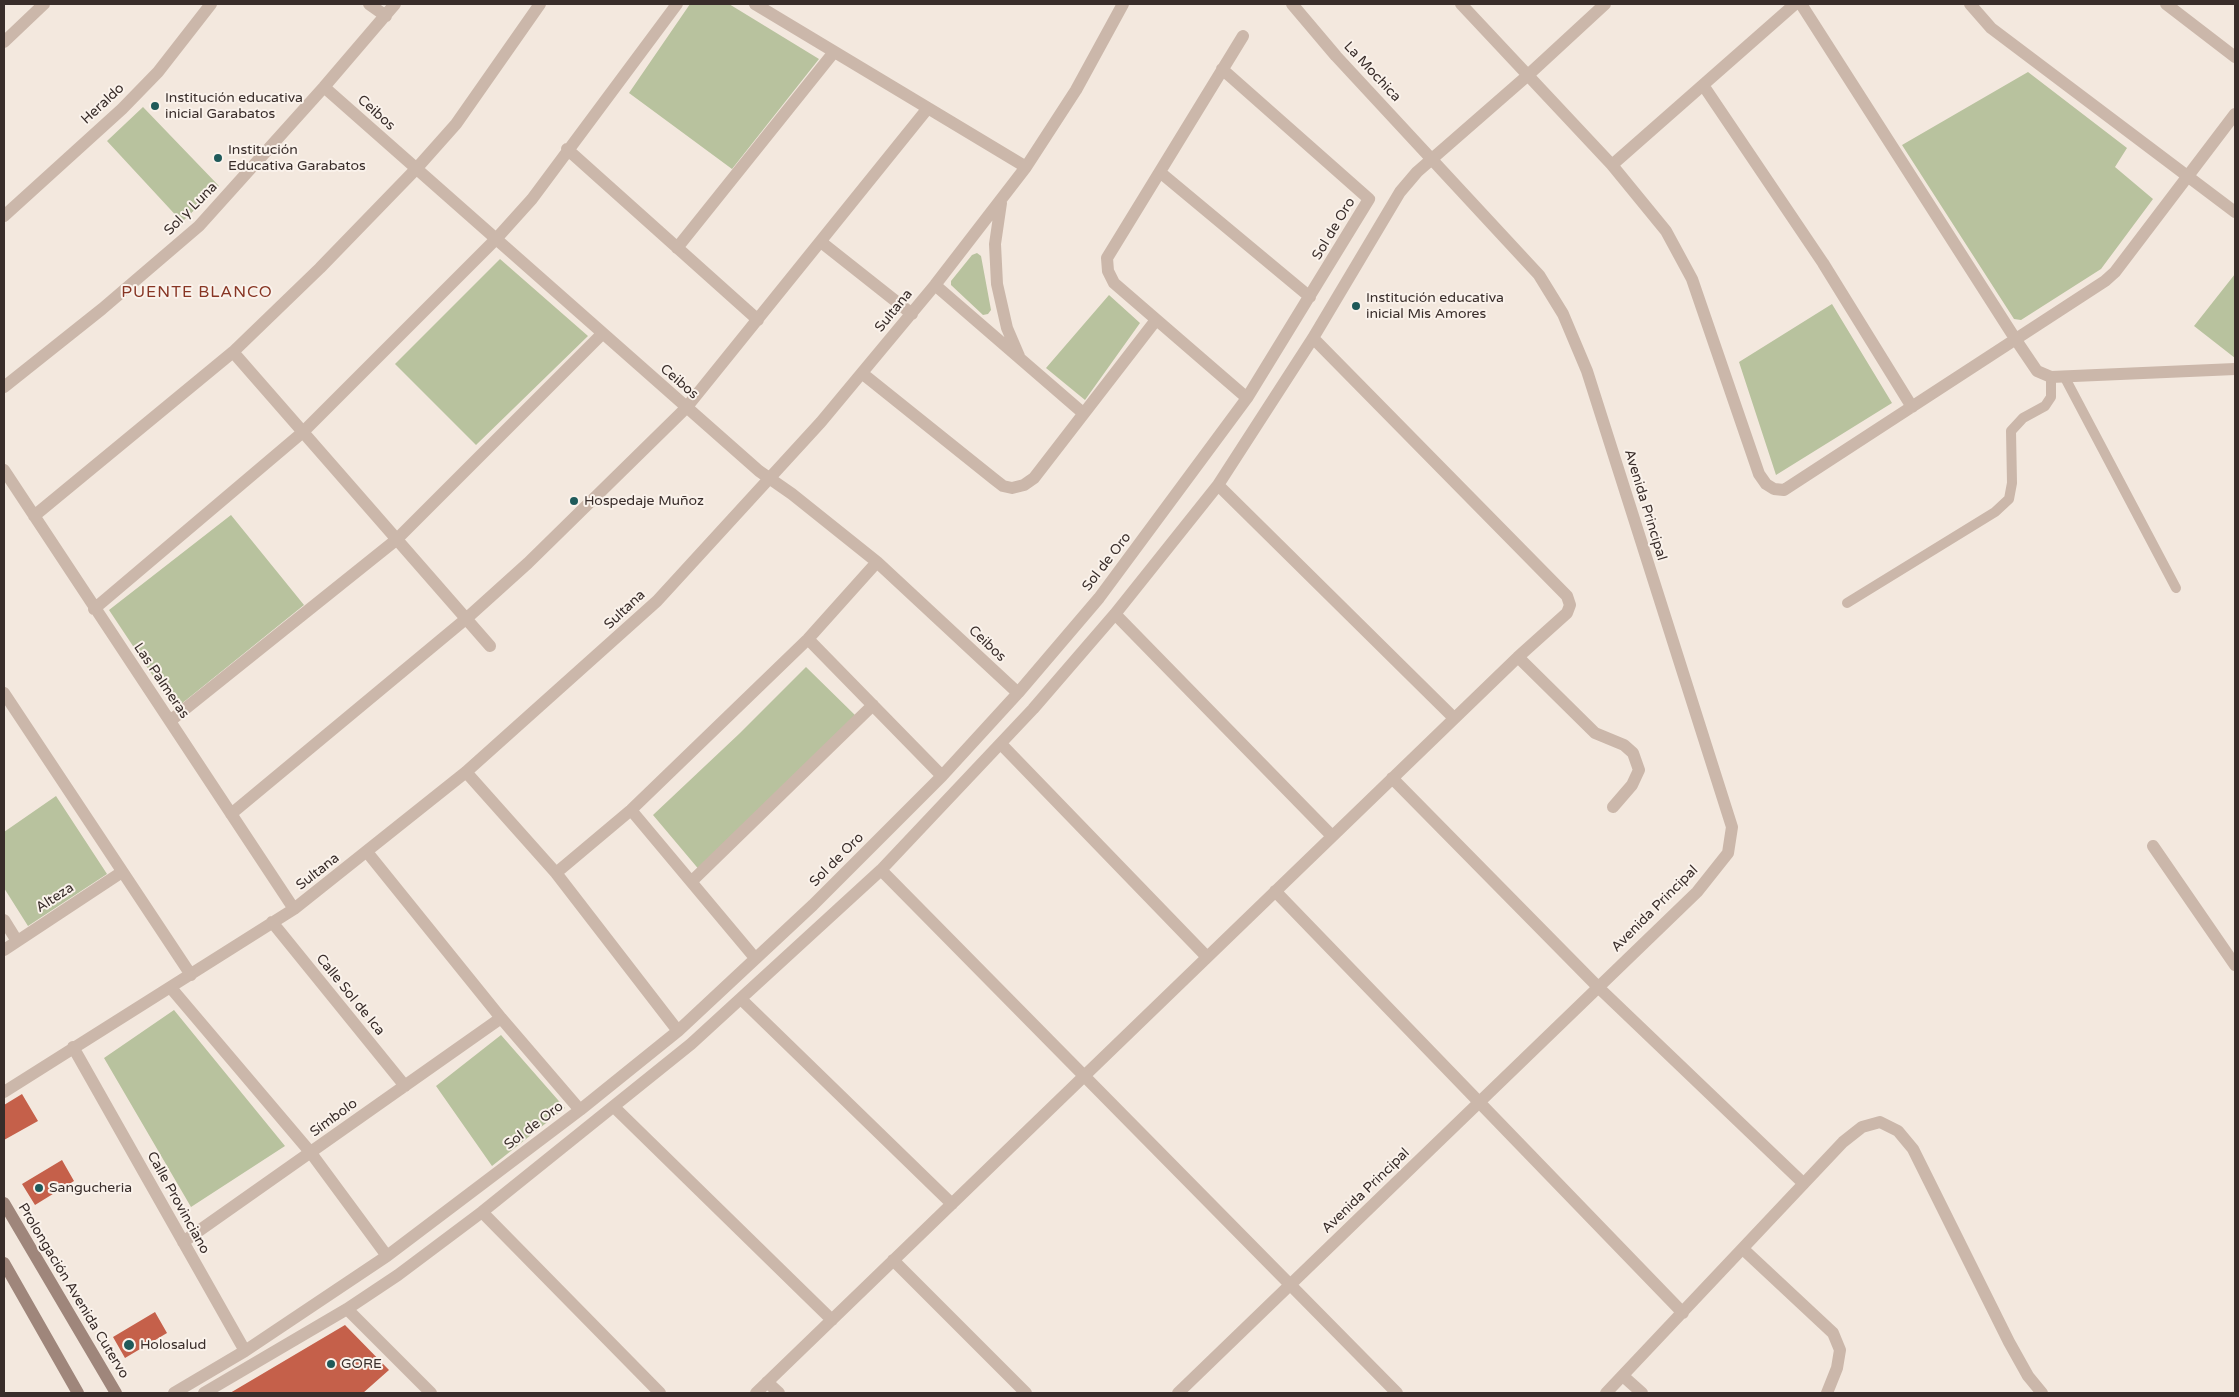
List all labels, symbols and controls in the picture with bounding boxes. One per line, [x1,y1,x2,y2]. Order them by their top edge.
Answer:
street label: La Mochica [1340,38,1404,106]
street label: Heraldo [78,80,128,128]
place label: Institución educativa inicial Garabatos [165,90,303,122]
street label: Ceibos [354,92,398,134]
marker: Institución educativa inicial Garabatos [149,100,161,112]
place label: Institución Educativa Garabatos [228,142,366,174]
marker: Institución Educativa Garabatos [212,152,224,164]
street label: Sol y Luna [161,179,221,239]
street label: Sol de Oro [1309,195,1359,263]
district label: PUENTE BLANCO [120,283,274,303]
street label: Sultana [872,286,916,336]
place label: Institución educativa inicial Mis Amores [1366,290,1504,322]
marker: Institución educativa inicial Mis Amores [1350,300,1362,312]
street label: Ceibos [657,361,701,403]
street label: Avenida Principal [1620,447,1670,563]
place label: Hospedaje Muñoz [584,493,704,509]
marker: Hospedaje Muñoz [568,495,580,507]
street label: Sol de Oro [1079,529,1135,595]
street label: Sultana [601,587,649,633]
street label: Ceibos [965,623,1009,665]
street label: Las Palmeras [130,640,192,722]
street label: Sol de Oro [806,829,868,891]
street label: Sultana [293,850,343,894]
street label: Avenida Principal [1608,862,1702,956]
street label: Alteza [33,880,77,916]
street label: Calle Sol de Ica [312,951,388,1039]
street label: Símbolo [307,1095,361,1141]
street label: Sol de Oro [501,1098,567,1154]
street label: Avenida Principal [1319,1145,1413,1237]
street label: Calle Provinciano [143,1149,213,1257]
place label: Sangucheria [49,1180,132,1196]
marker: Sangucheria [33,1182,45,1194]
street label: Prolongación Avenida Cutervo [14,1200,132,1382]
place label: Holosalud [140,1337,206,1353]
marker: Holosalud [122,1338,136,1352]
place label: GORE [341,1356,382,1372]
marker: GORE [325,1358,337,1370]

